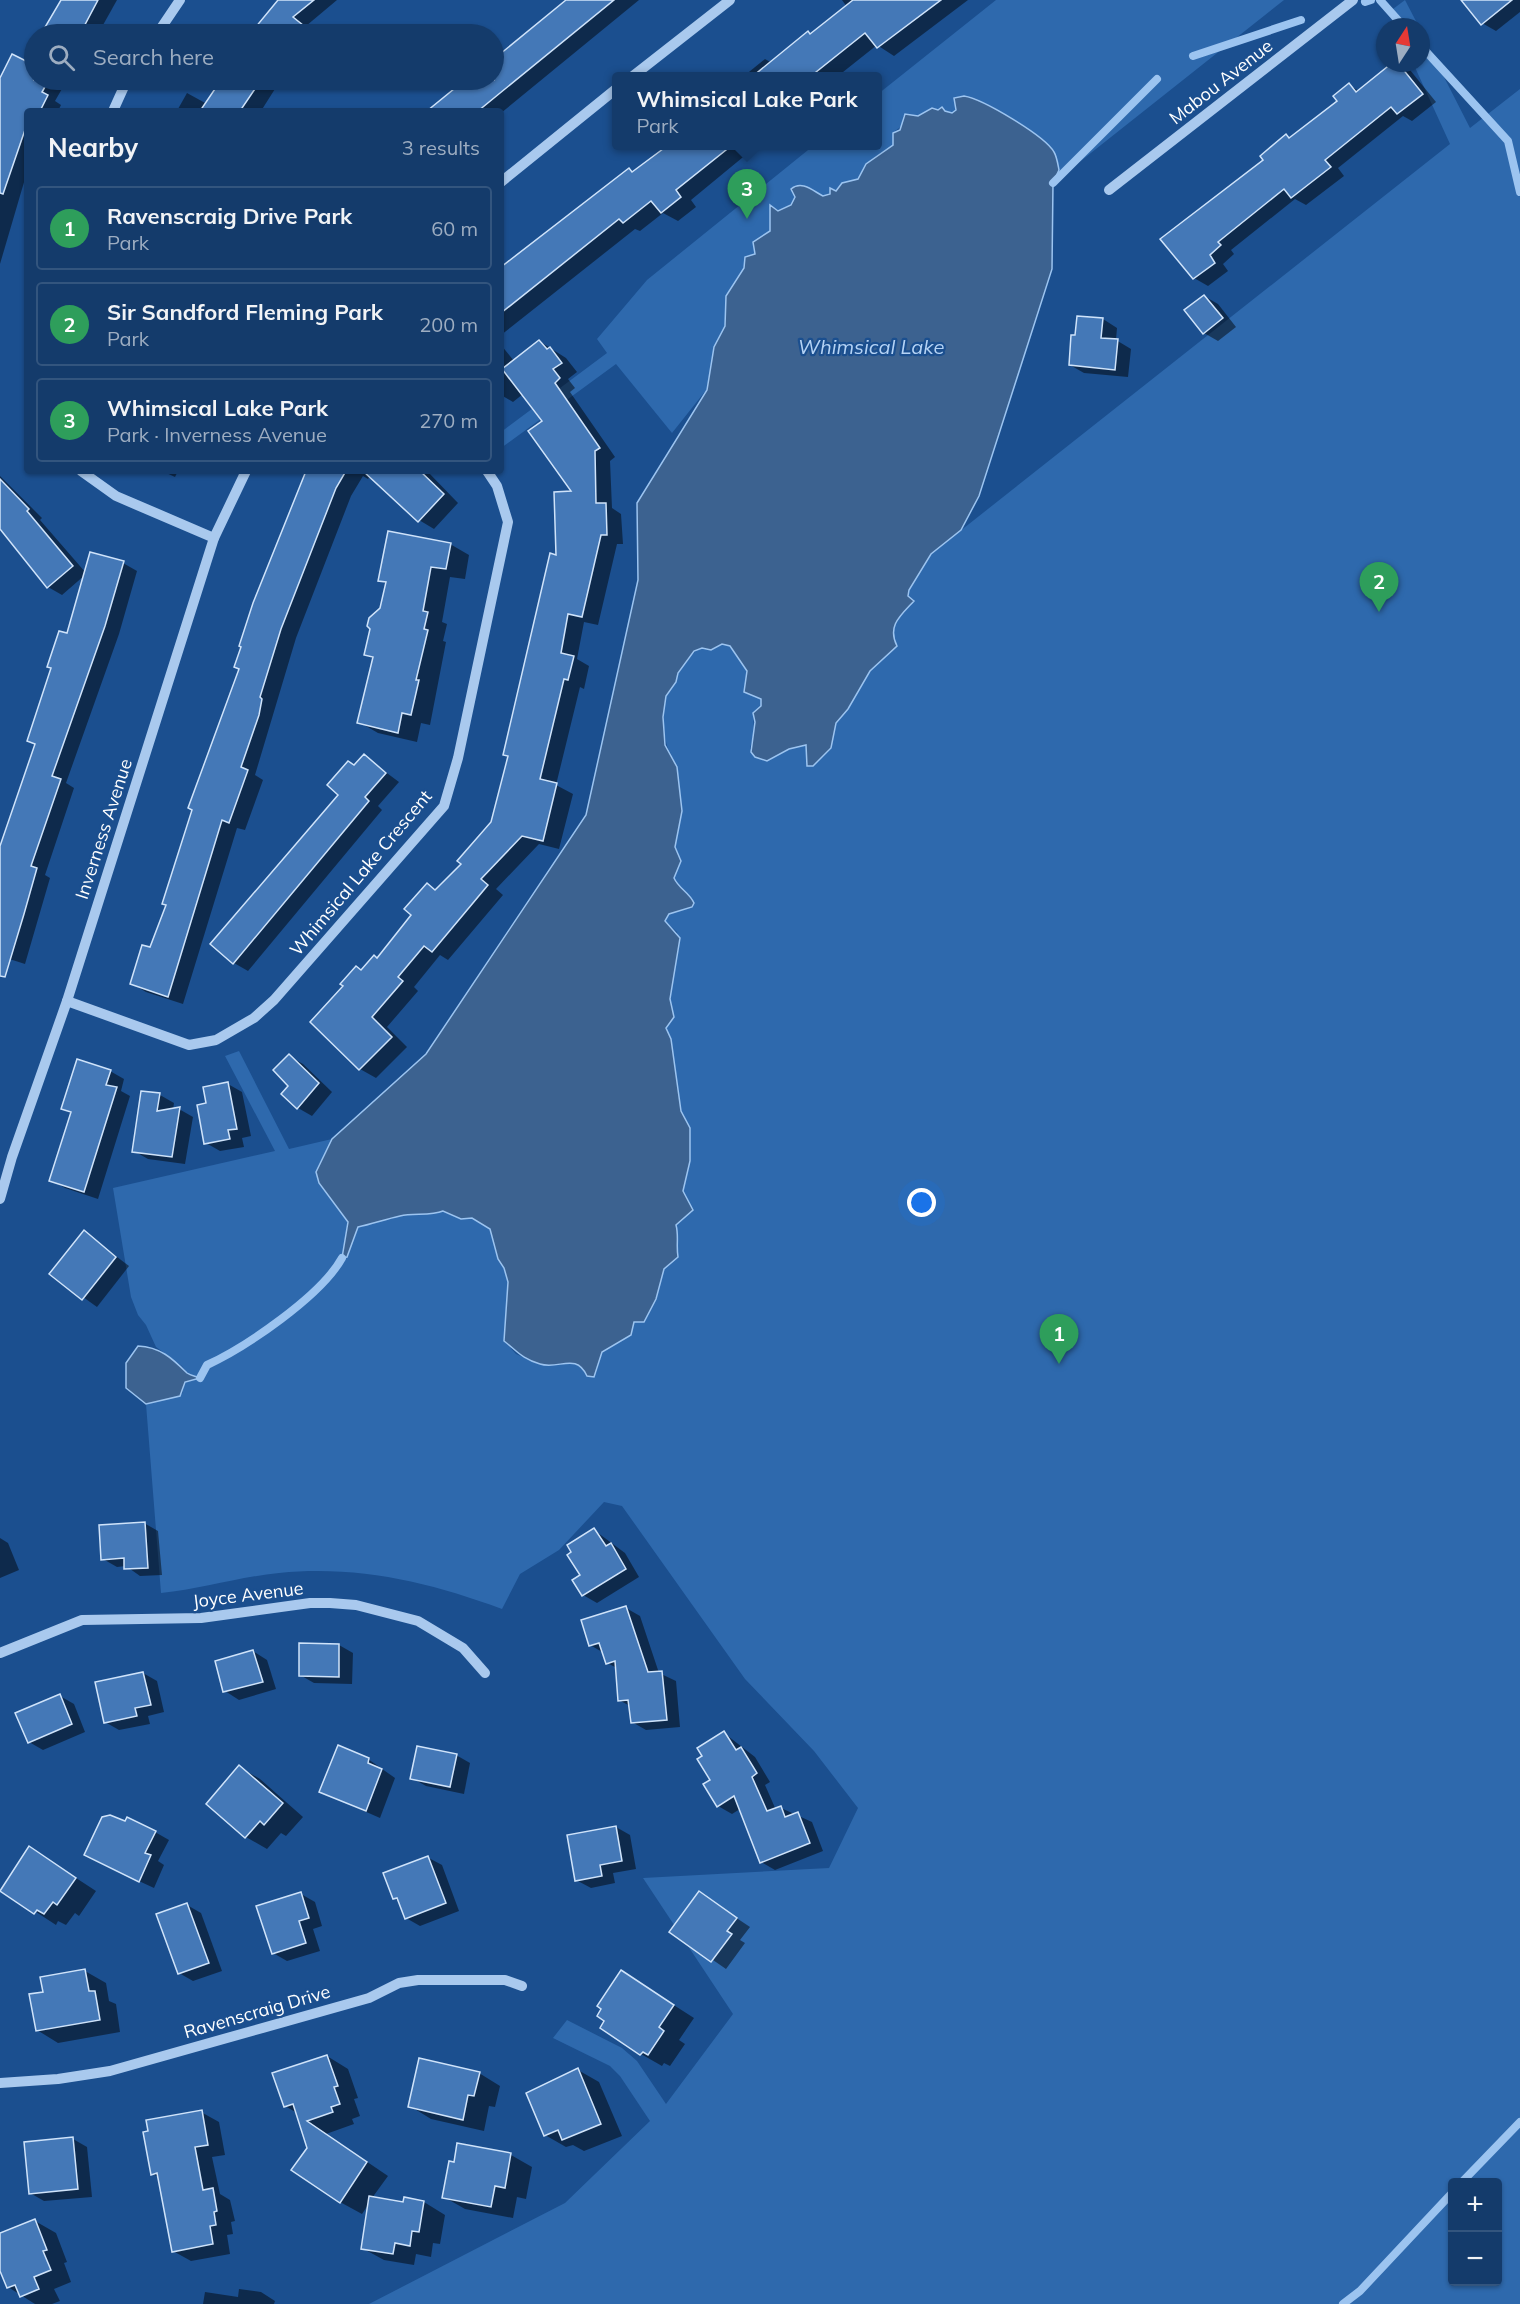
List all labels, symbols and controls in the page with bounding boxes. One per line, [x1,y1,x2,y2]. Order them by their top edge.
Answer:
north arrow [1376,18,1430,72]
search box [24,24,504,90]
street label: Mabou Avenue [1164,34,1277,129]
icon: search [45,41,78,74]
text: Search here [93,43,214,71]
popup [612,72,882,150]
text: Whimsical Lake Park [636,85,858,113]
text: Park [636,113,679,138]
text: Nearby [48,131,138,164]
text: 3 results [402,135,480,160]
pin: 3 [728,170,766,219]
text: Ravenscraig Drive Park [107,202,352,230]
text: 1 [64,216,76,241]
text: 60 m [431,216,478,241]
text: Park [107,230,149,255]
text: Sir Sandford Fleming Park [107,298,383,326]
text: 2 [64,312,76,337]
text: 200 m [419,312,478,337]
text: Park [107,326,149,351]
water label: Whimsical Lake [798,334,944,359]
text: Whimsical Lake Park [107,394,328,422]
text: 3 [64,408,76,433]
text: 270 m [419,408,478,433]
text: Park · Inverness Avenue [107,422,327,447]
pin: 2 [1360,562,1398,612]
street label: Inverness Avenue [70,756,137,902]
street label: Whimsical Lake Crescent [284,785,437,960]
your location [907,1188,936,1217]
pin: 1 [1040,1314,1078,1364]
street label: Joyce Avenue [191,1576,305,1613]
street label: Ravenscraig Drive [181,1980,333,2043]
map controls [1448,2178,1502,2286]
button: + [1448,2178,1502,2232]
button: − [1448,2232,1502,2286]

